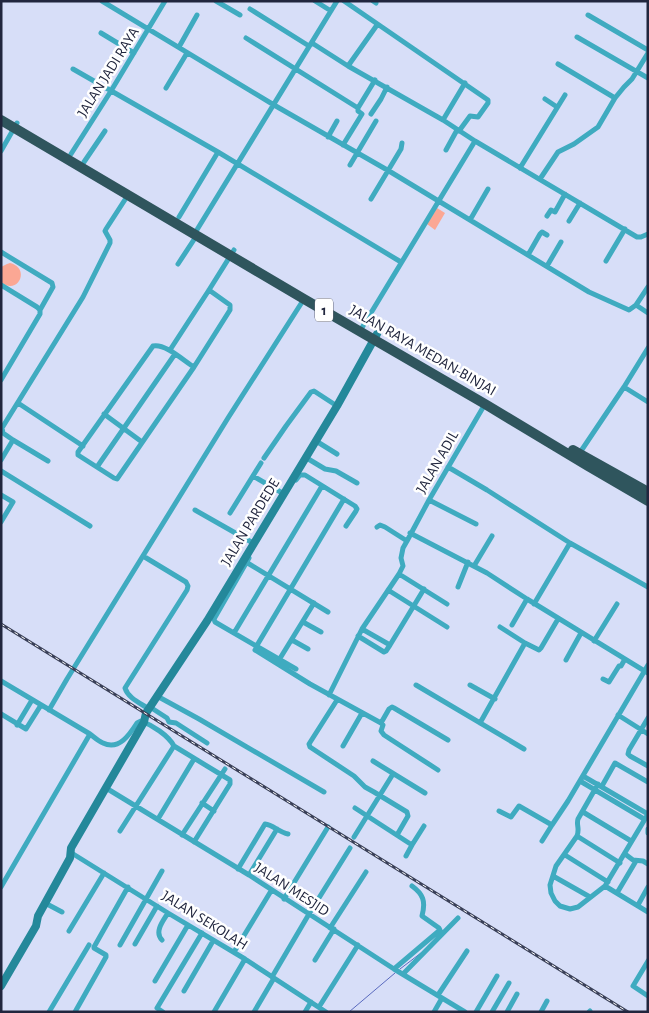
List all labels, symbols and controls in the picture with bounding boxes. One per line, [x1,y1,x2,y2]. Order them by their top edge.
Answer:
street label: JALAN JADI RAYA [75,25,142,120]
road number: 1 [315,298,333,322]
street label: JALAN RAYA MEDAN-BINJAI [347,302,499,399]
street label: JALAN ADIL [414,428,462,496]
street label: JALAN PARDEDE [219,476,282,568]
street label: JALAN MESJID [252,860,332,919]
street label: JALAN SEKOLAH [159,888,250,953]

